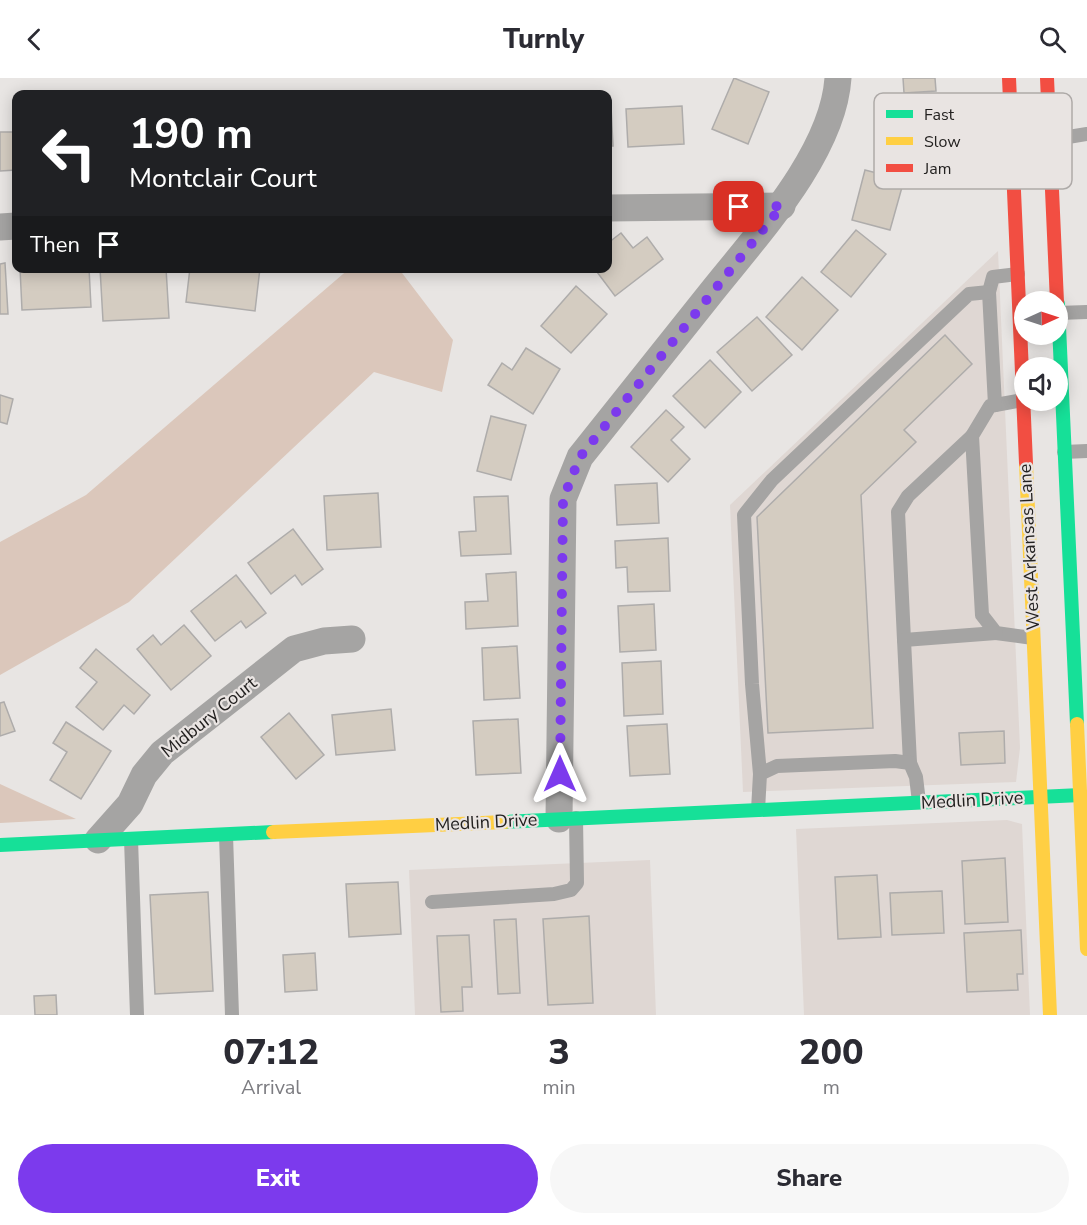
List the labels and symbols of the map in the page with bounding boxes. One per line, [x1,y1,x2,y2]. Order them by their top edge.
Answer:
legend [874,93,1072,189]
text: Fast [924,104,955,126]
text: Slow [924,131,961,153]
text: Jam [923,158,951,180]
pin [713,181,764,232]
north arrow [1014,291,1068,345]
street label: West Arkansas Lane [1013,463,1045,631]
street label: Midbury Court [156,671,262,763]
position arrow [528,742,592,806]
street label: Medlin Drive [920,785,1024,815]
street label: Medlin Drive [434,807,538,837]

